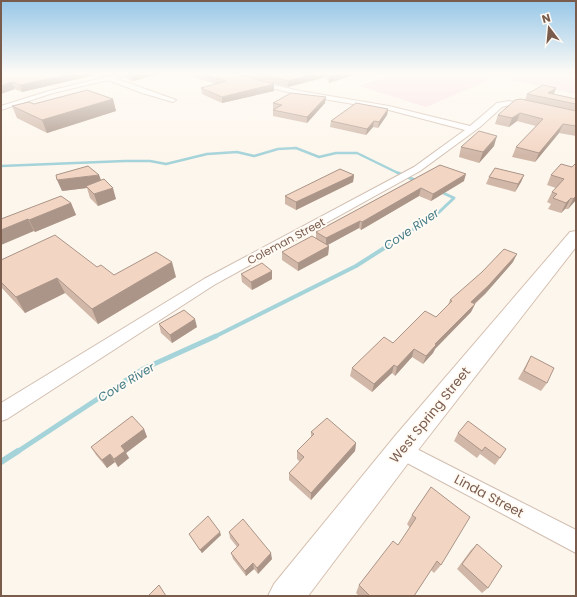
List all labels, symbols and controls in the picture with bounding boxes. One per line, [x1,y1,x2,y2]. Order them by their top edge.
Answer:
north arrow [529,8,569,48]
text: N [540,10,552,27]
water label: Cove River [380,204,443,254]
street label: Coleman Street [244,214,328,268]
water label: Cove River [94,358,158,406]
street label: West Spring Street [385,363,475,467]
street label: Linda Street [451,470,527,522]

